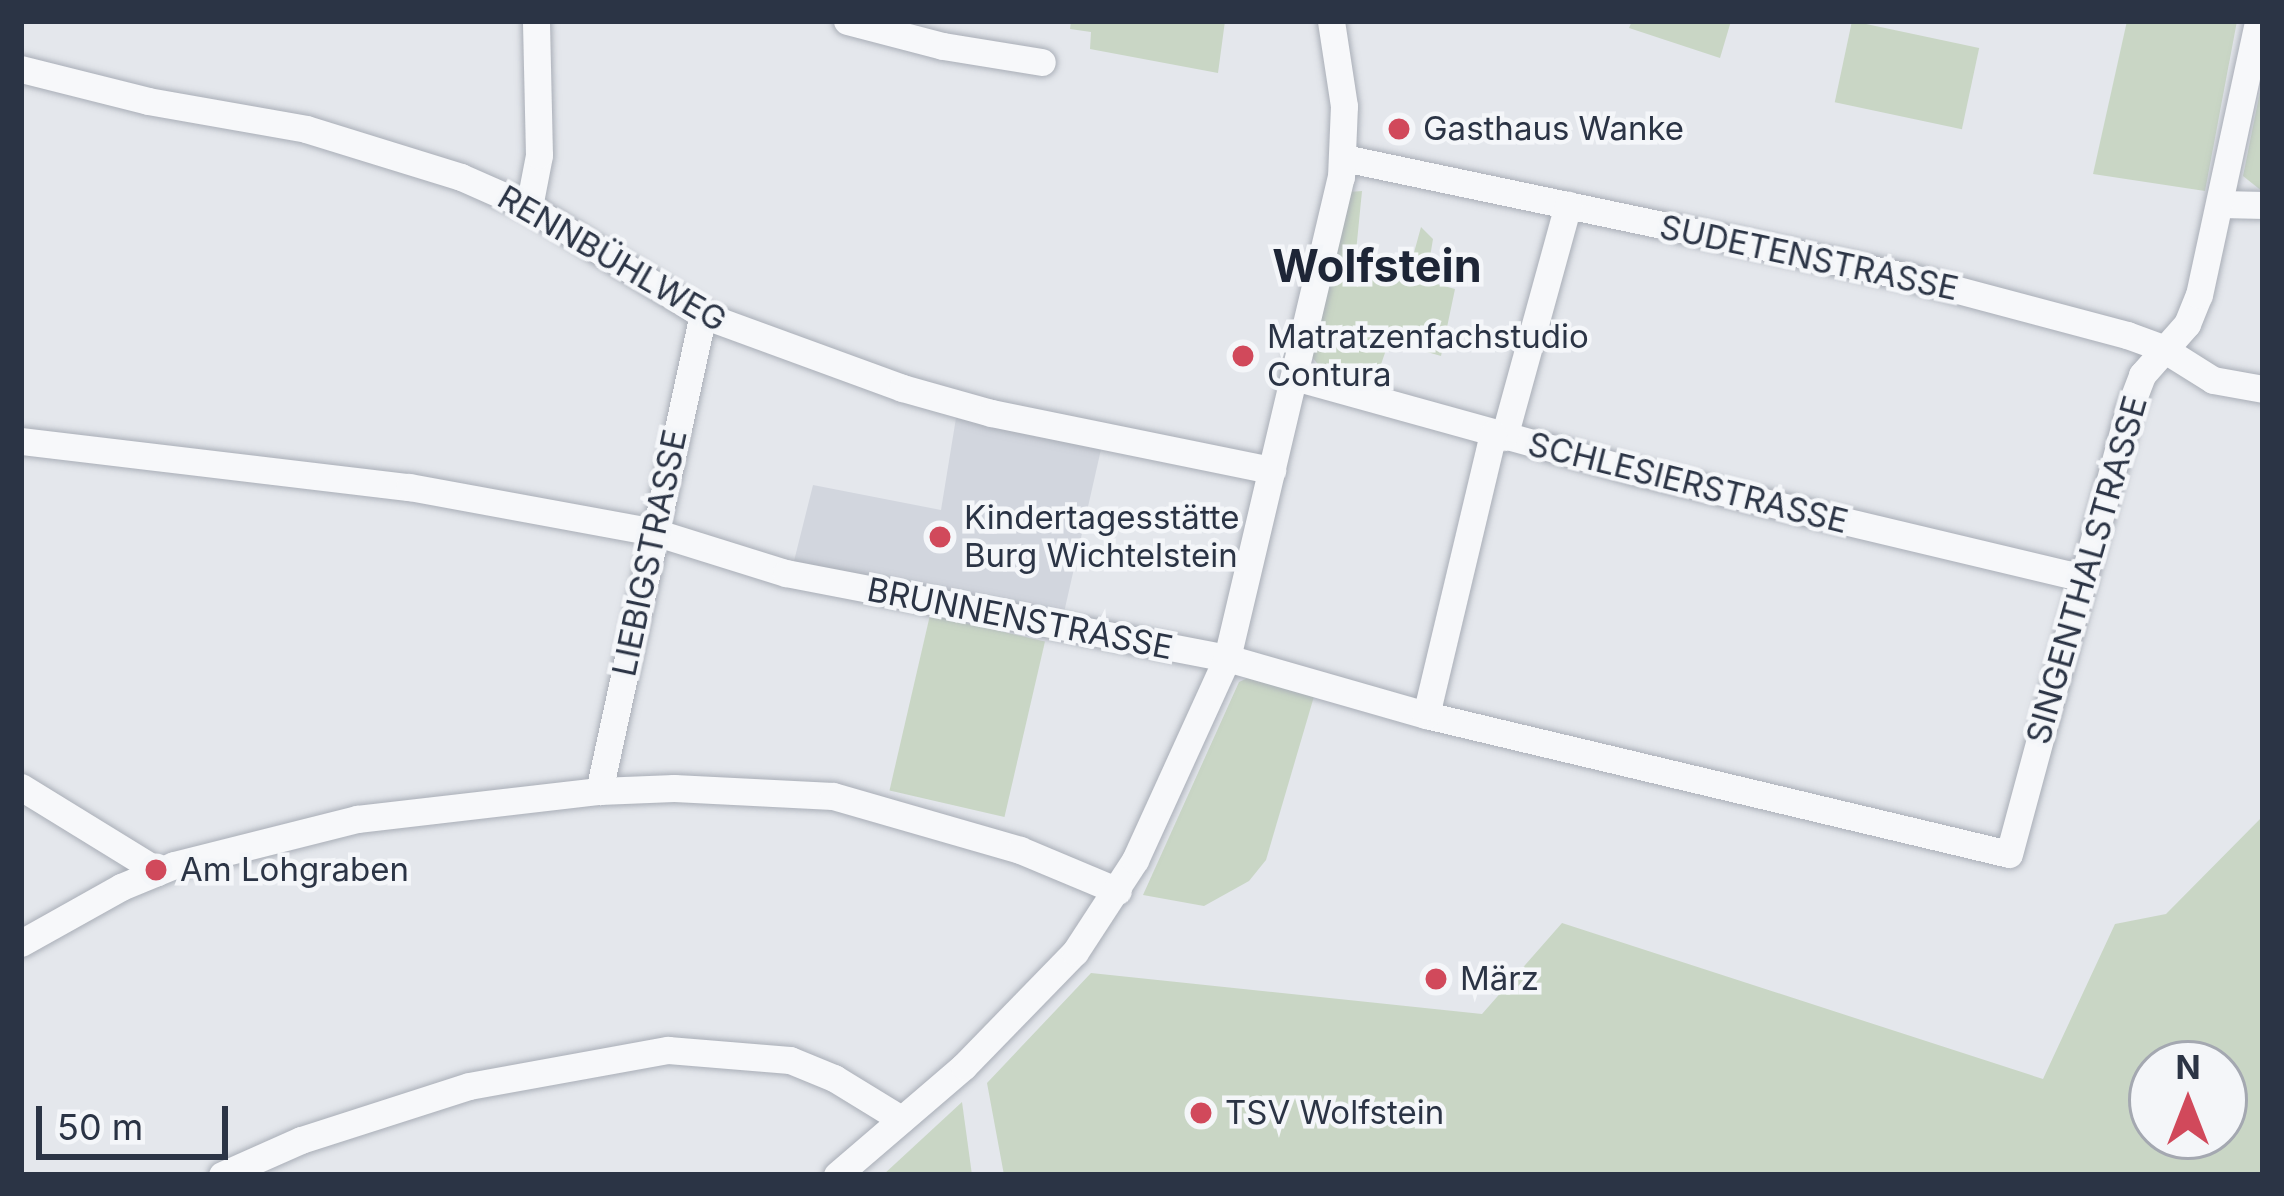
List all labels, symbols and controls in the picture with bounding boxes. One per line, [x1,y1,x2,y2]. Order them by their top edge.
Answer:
place label: Gasthaus Wanke [1423,109,1684,149]
marker: Gasthaus Wanke [1386,116,1412,142]
street label: RENNBÜHLWEG [491,178,733,340]
street label: SUDETENSTRASSE [1656,207,1962,309]
district label: Wolfstein [1272,239,1482,293]
place label: Matratzenfachstudio Contura [1267,317,1589,395]
marker: Matratzenfachstudio Contura [1230,343,1256,369]
street label: SINGENTHALSTRASSE [2018,391,2156,749]
street label: SCHLESIERSTRASSE [1524,424,1852,542]
street label: LIEBIGSTRASSE [605,426,695,680]
place label: Kindertagesstätte Burg Wichtelstein [964,498,1240,576]
marker: Kindertagesstätte Burg Wichtelstein [927,524,953,550]
street label: BRUNNENSTRASSE [864,570,1176,668]
place label: Am Lohgraben [180,850,409,890]
marker: Am Lohgraben [143,857,169,883]
place label: März [1460,959,1539,999]
marker: März [1423,966,1449,992]
north arrow [2128,1040,2248,1160]
text: N [2175,1047,2201,1087]
scale bar [42,1082,234,1156]
place label: TSV Wolfstein [1225,1093,1444,1133]
marker: TSV Wolfstein [1188,1100,1214,1126]
text: 50 m [57,1105,143,1149]

